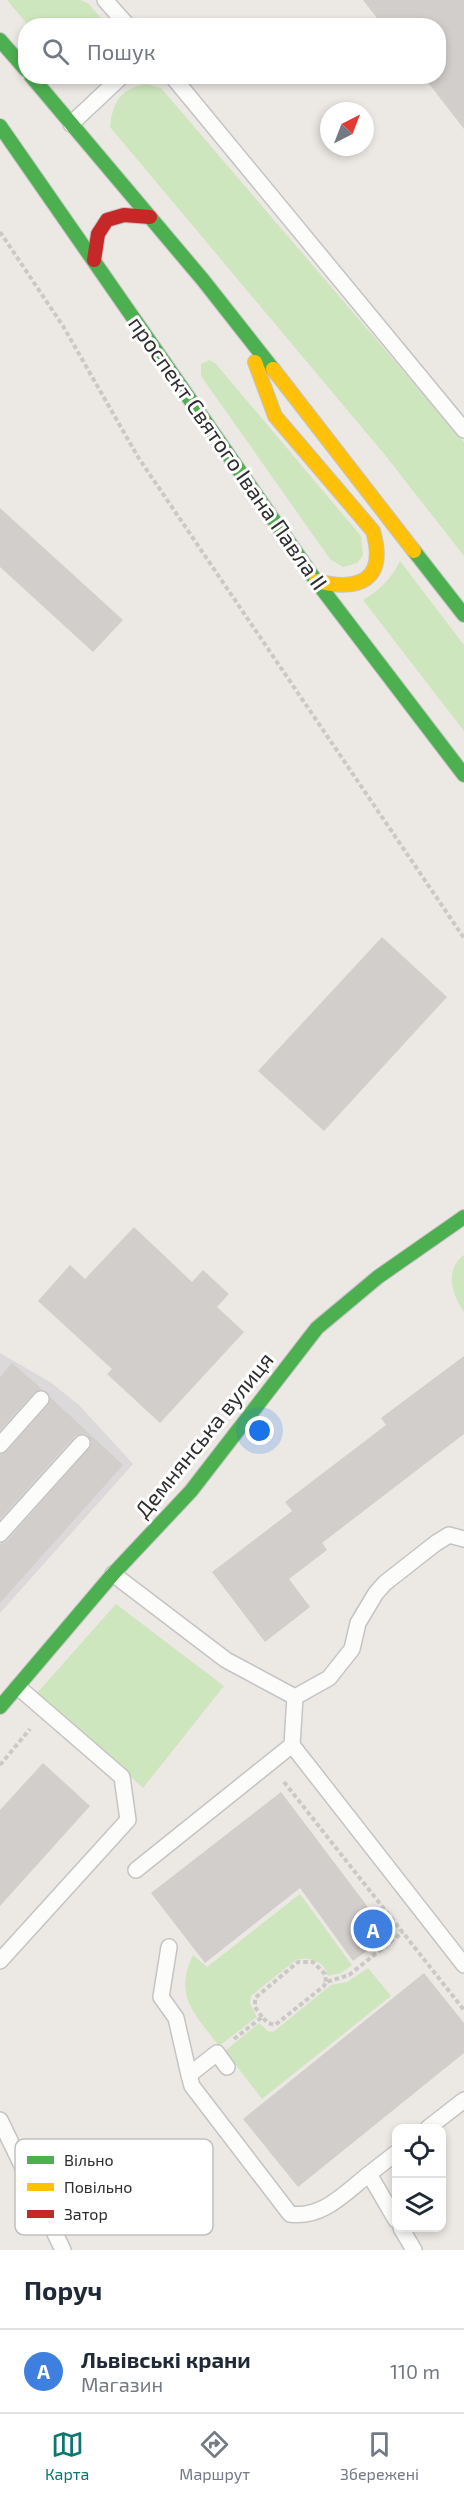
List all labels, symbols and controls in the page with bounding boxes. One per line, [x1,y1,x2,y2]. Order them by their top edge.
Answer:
search box [18,18,446,84]
icon: search [39,35,72,68]
text: Пошук [87,38,156,64]
north arrow [320,102,374,156]
street label: проспект Святого Івана Павла II [124,311,334,594]
street label: Демнянська вулиця [128,1346,279,1523]
your location [245,1416,274,1445]
pin: A [354,1906,392,1952]
map controls [392,2124,446,2232]
button: locate [392,2124,446,2178]
legend [15,2139,213,2235]
text: Вільно [64,2150,114,2169]
text: Повільно [64,2177,132,2196]
button: layers [392,2178,446,2232]
text: Затор [64,2204,108,2223]
text: Поруч [24,2274,102,2305]
text: Львівські крани [81,2346,251,2372]
text: A [37,2359,50,2383]
text: 110 m [390,2359,440,2383]
text: Магазин [81,2372,163,2396]
tab: Карта [45,2428,89,2483]
tab: Маршрут [179,2428,250,2483]
tab: Збережені [340,2428,419,2483]

